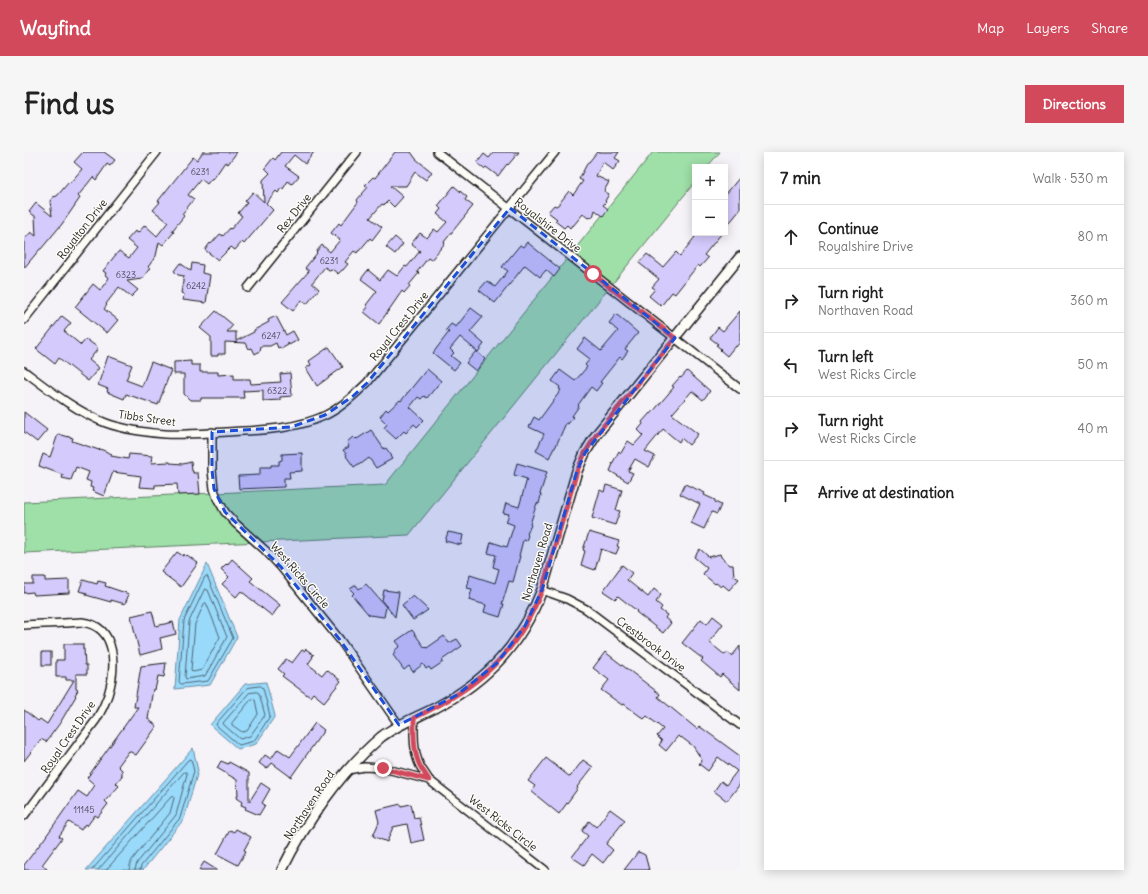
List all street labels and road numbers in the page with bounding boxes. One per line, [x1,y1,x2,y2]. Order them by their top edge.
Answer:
street label: Rex Drive [274,190,314,236]
street label: Royalshire Drive [512,195,584,255]
street label: Royalton Drive [54,196,110,262]
street label: Royal Crest Drive [367,288,431,364]
street label: Tibbs Street [118,407,177,429]
street label: Northaven Road [519,521,556,603]
street label: West Ricks Circle [267,539,333,611]
street label: Crestbrook Drive [614,613,688,675]
street label: Royal Crest Drive [38,698,98,776]
street label: Northaven Road [281,767,338,842]
street label: West Ricks Circle [466,792,540,854]

